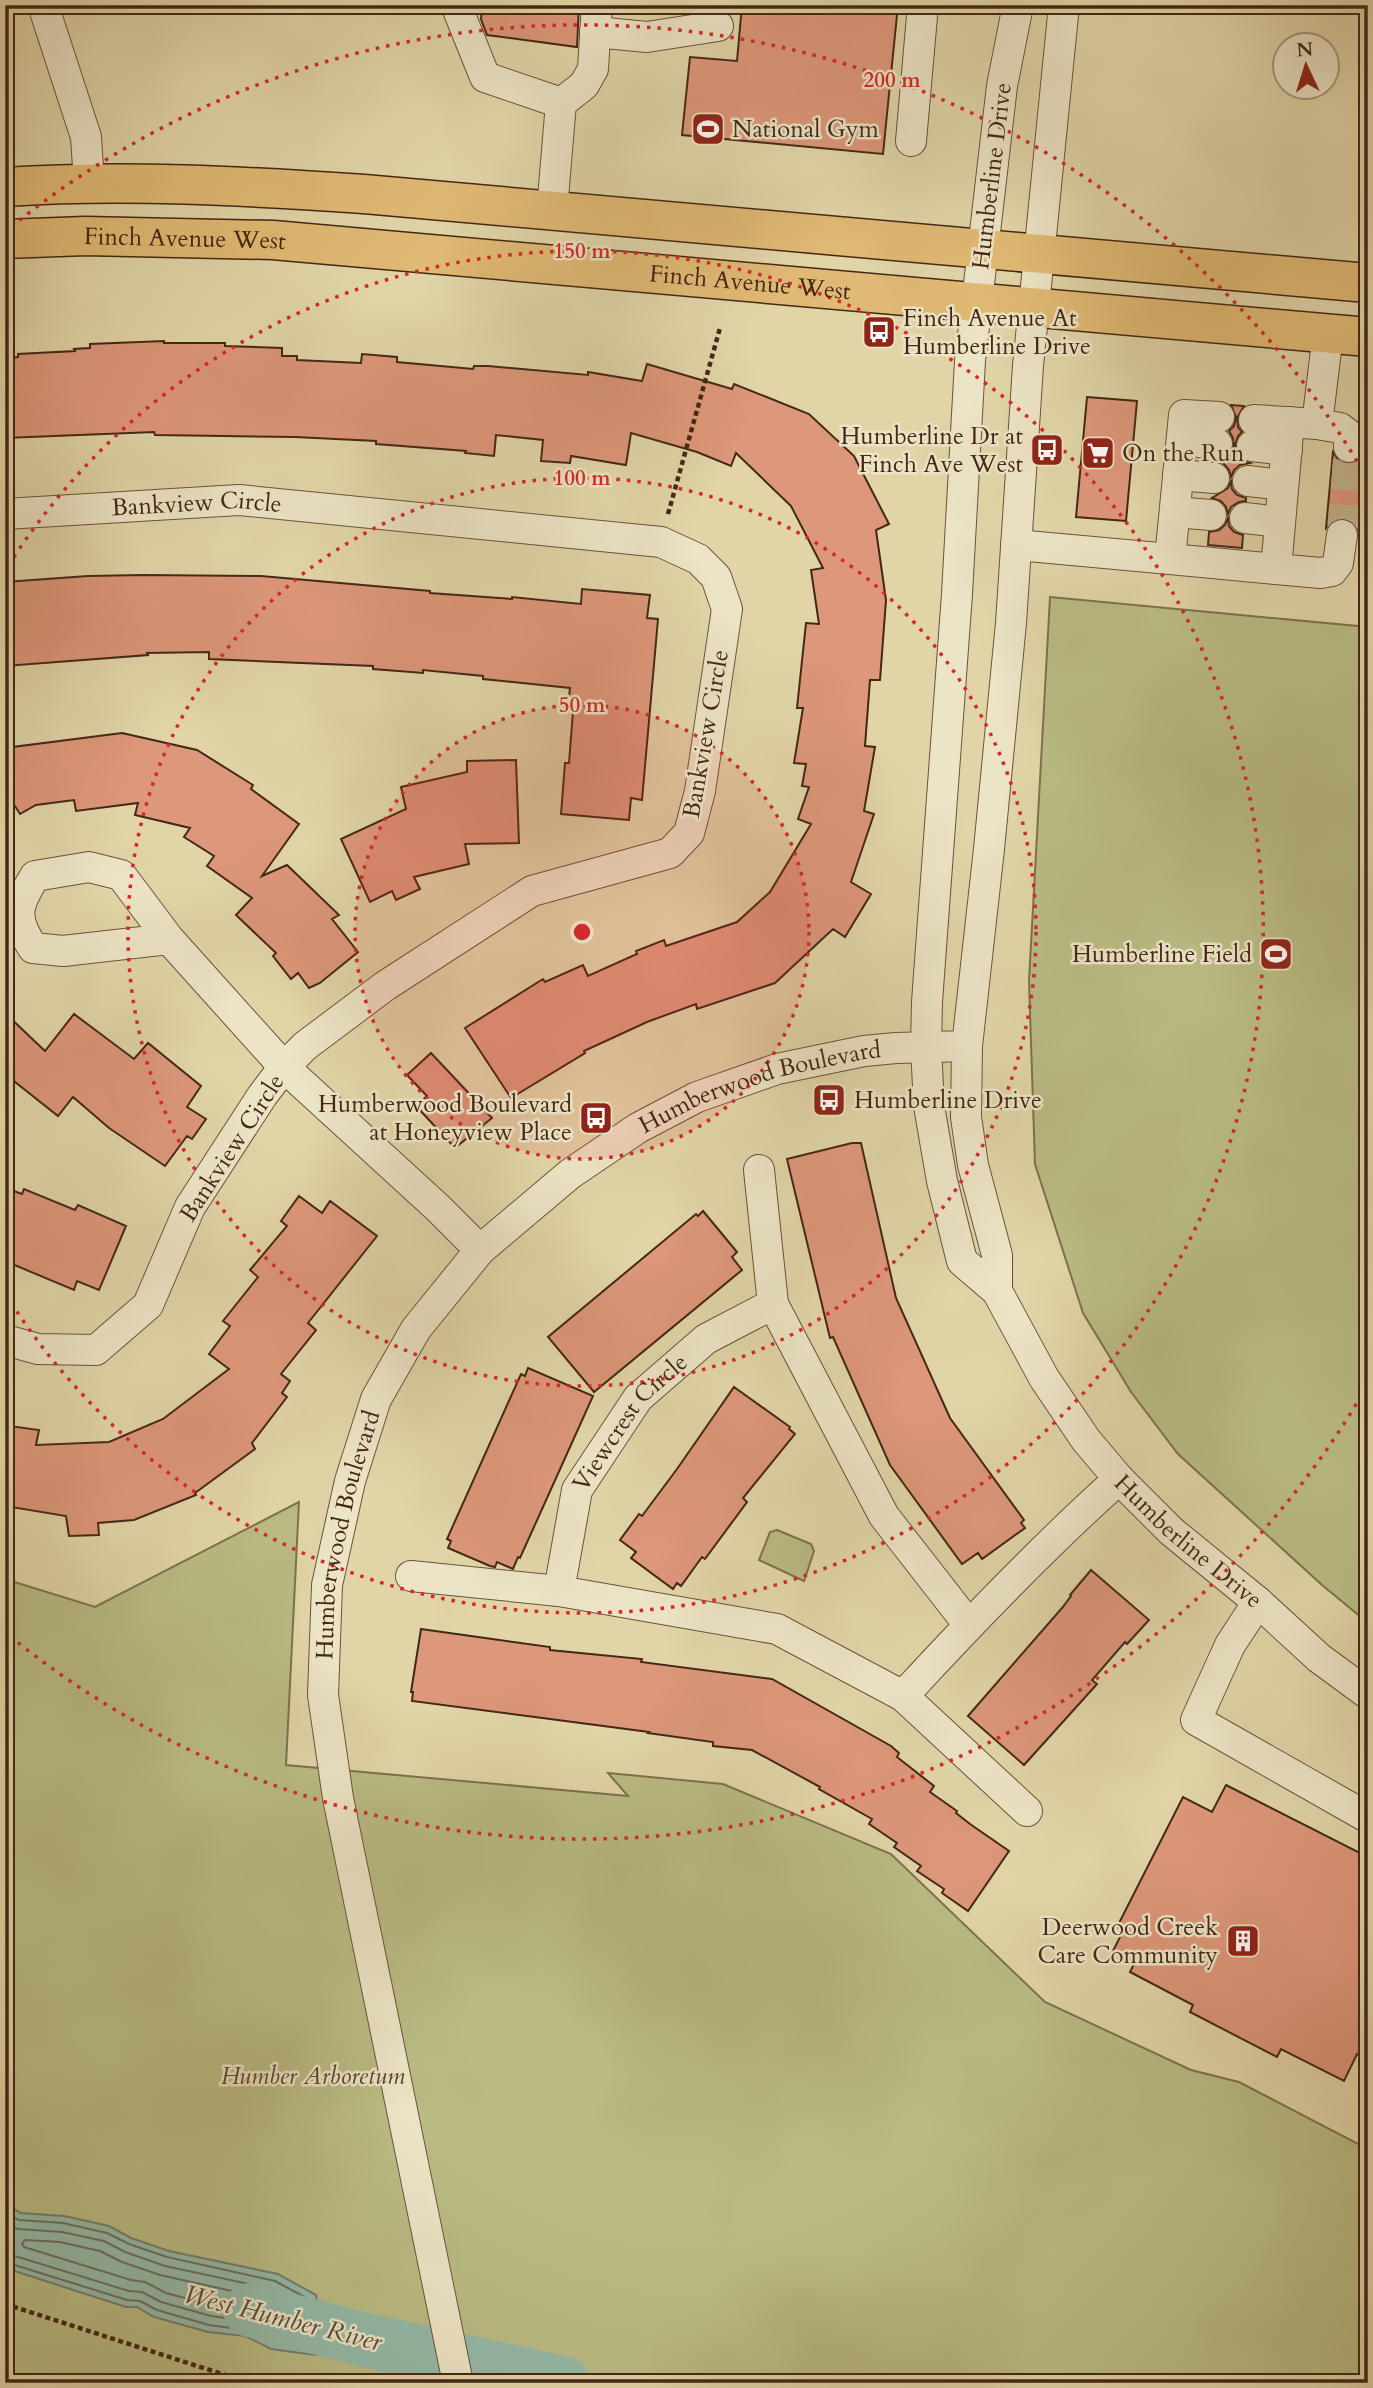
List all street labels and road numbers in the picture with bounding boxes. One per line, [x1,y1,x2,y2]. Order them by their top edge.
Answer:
street label: Humberline Drive [964,81,1020,271]
street label: Finch Avenue West [84,219,288,258]
street label: Finch Avenue West [648,257,852,308]
street label: Bankview Circle [111,484,283,524]
street label: Bankview Circle [675,647,737,821]
street label: Humberwood Boulevard [633,1033,882,1141]
street label: Bankview Circle [172,1068,292,1228]
street label: Viewcrest Circle [564,1346,695,1498]
street label: Humberwood Boulevard [308,1406,388,1660]
street label: Humberline Drive [1107,1467,1270,1616]

